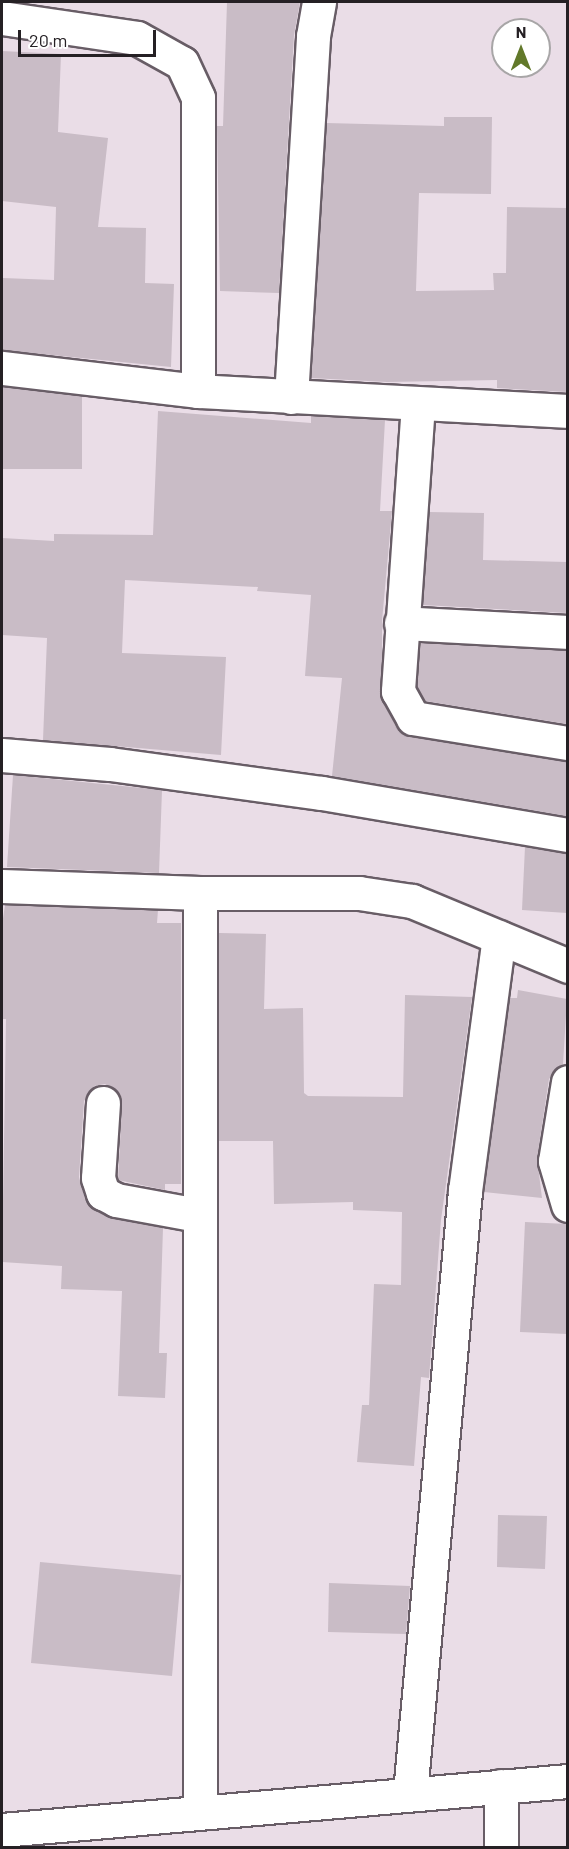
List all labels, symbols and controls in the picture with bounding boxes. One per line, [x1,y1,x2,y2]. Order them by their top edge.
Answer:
scale bar [21,18,159,56]
north arrow [491,18,551,78]
text: N [516,22,526,41]
text: 20 m [29,29,67,51]

